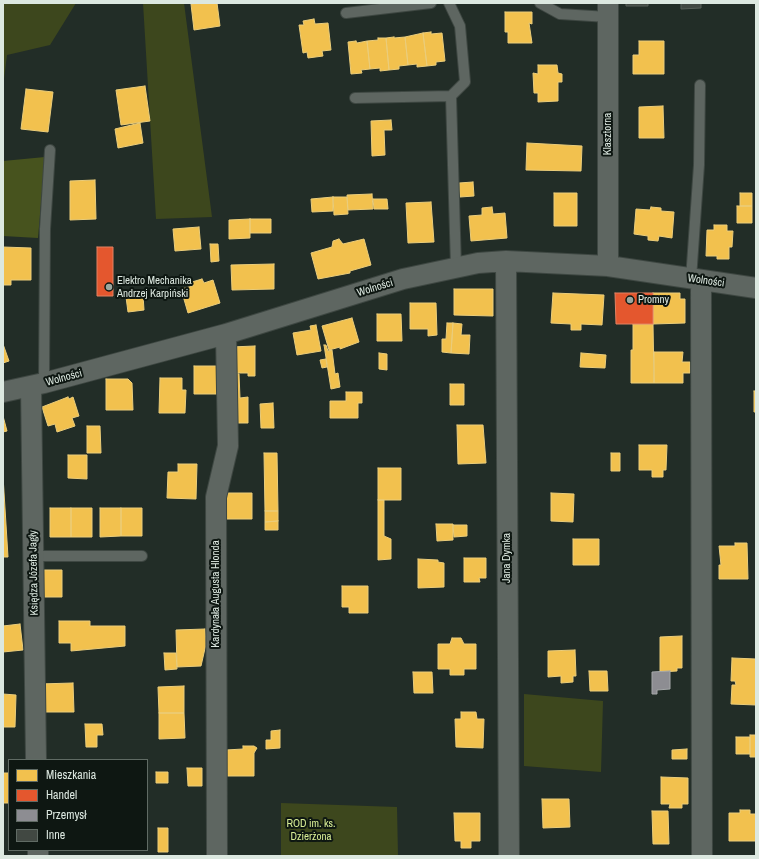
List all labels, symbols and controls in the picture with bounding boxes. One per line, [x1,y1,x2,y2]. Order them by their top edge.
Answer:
street label: Klasztorna [601,113,615,155]
street label: Wolności [687,272,725,290]
place label: Elektro Mechanika Andrzej Karpiński [117,274,192,300]
street label: Wolności [355,276,395,300]
marker: Elektro Mechanika Andrzej Karpiński [104,282,114,292]
place label: Promny [638,293,669,307]
marker: Promny [625,295,635,305]
street label: Wolności [44,367,84,389]
street label: Księdza Józefa Jagły [27,530,41,616]
street label: Jana Dymka [500,533,514,583]
street label: Kardynała Augusta Hlonda [209,540,223,648]
legend [8,759,148,851]
text: Mieszkania [46,767,96,783]
text: Handel [46,787,77,803]
text: Przemysł [46,807,86,823]
park label: ROD im. ks. Dzierżona [286,817,336,843]
text: Inne [46,827,65,843]

